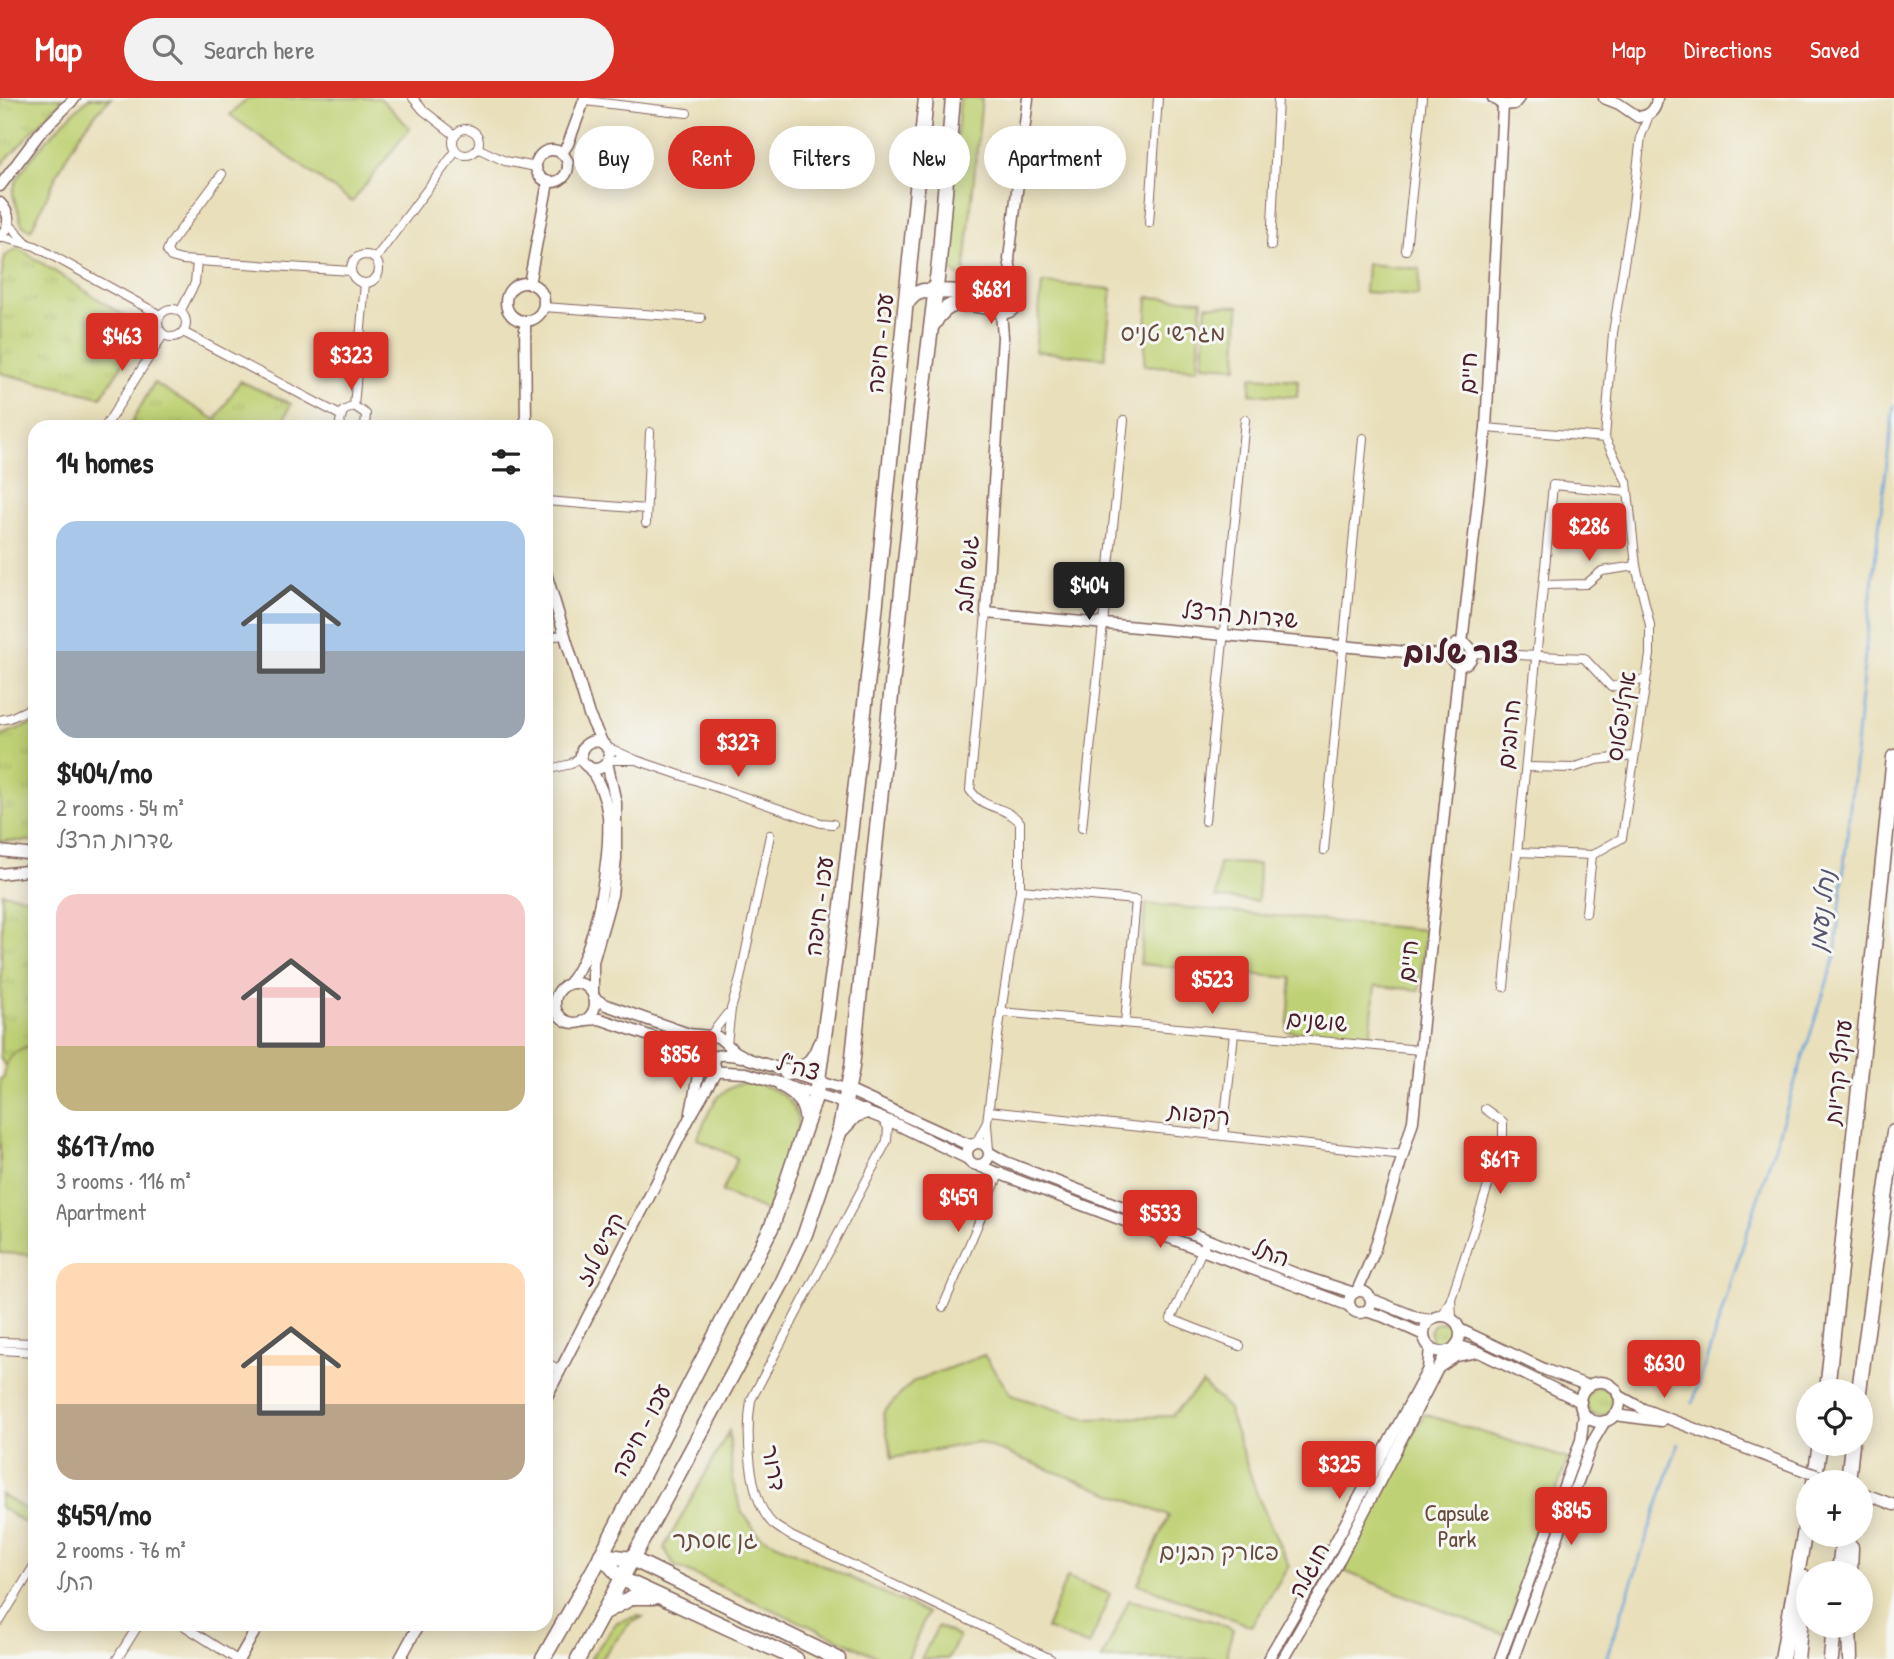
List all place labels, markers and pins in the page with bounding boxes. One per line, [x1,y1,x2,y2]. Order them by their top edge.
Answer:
pin: $681 [950,266,1032,326]
pin: $463 [81,314,163,373]
pin: $323 [310,332,392,392]
pin: $286 [1548,504,1630,563]
pin: $404 [1048,562,1130,622]
pin: $327 [697,720,779,779]
pin: $523 [1171,956,1253,1016]
pin: $856 [639,1032,721,1091]
pin: $617 [1459,1136,1541,1196]
pin: $459 [917,1174,999,1234]
pin: $533 [1119,1190,1201,1250]
pin: $630 [1623,1340,1705,1400]
pin: $325 [1298,1442,1380,1501]
pin: $845 [1530,1488,1612,1547]

